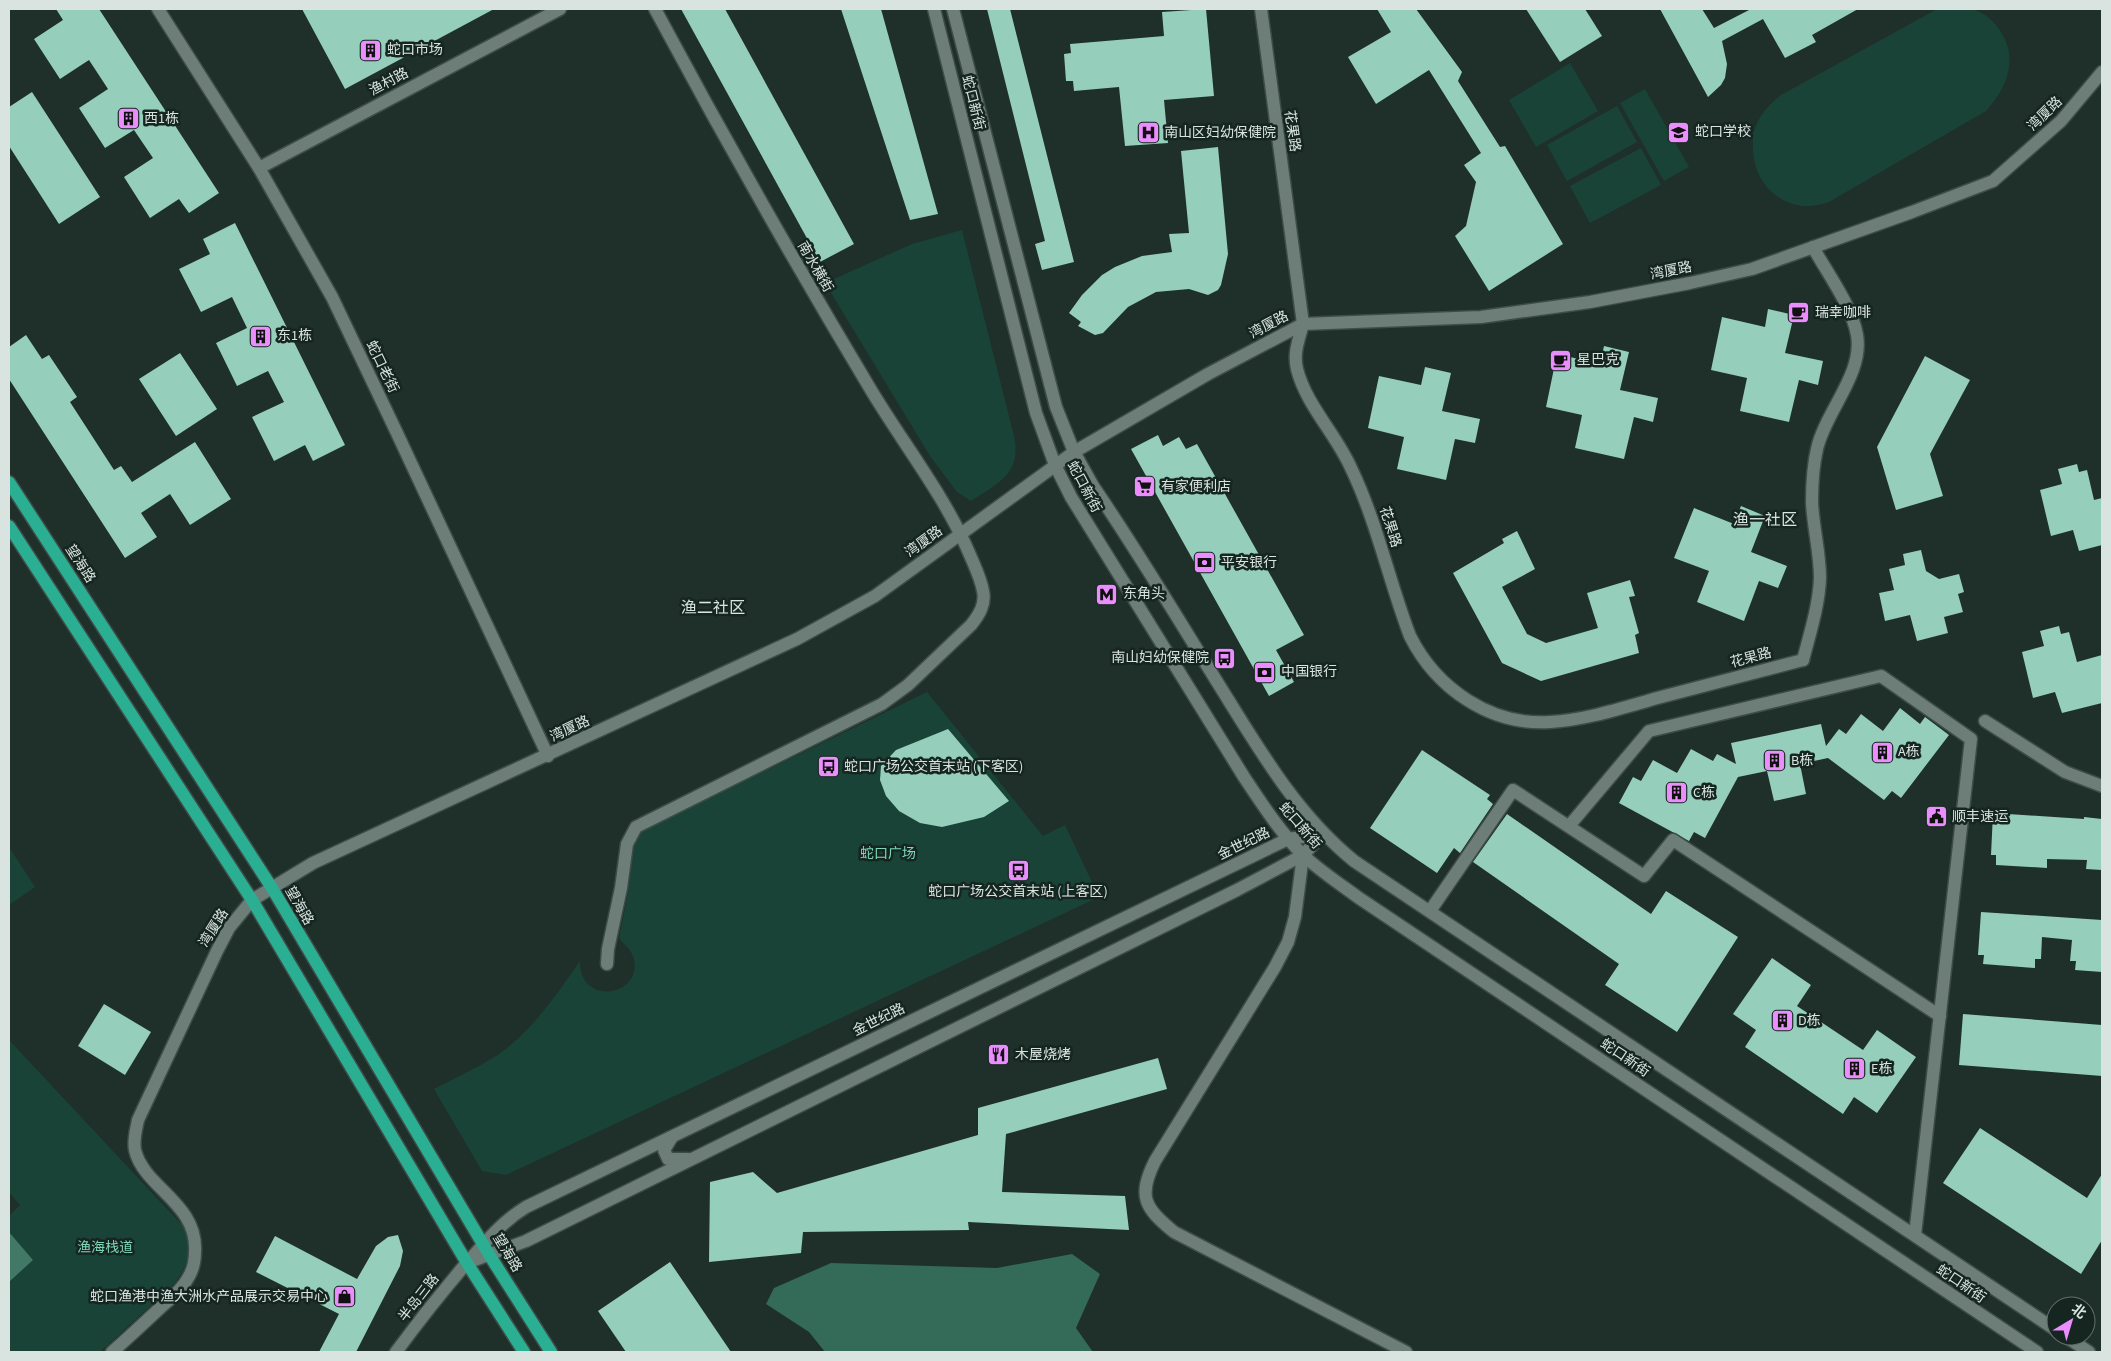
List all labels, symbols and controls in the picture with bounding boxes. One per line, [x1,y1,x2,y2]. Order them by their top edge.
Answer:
building icon: 蛇口市场 [359,38,383,62]
place label: 蛇口市场 [387,40,443,60]
street label: 渔村路 [366,63,412,101]
street label: 蛇口新街 [957,73,989,133]
street label: 湾厦路 [2023,92,2067,136]
building icon: 西1栋 [116,107,140,131]
place label: 西1栋 [144,109,179,129]
street label: 花果路 [1279,109,1305,153]
school or university icon: 蛇口学校 [1667,120,1691,144]
hospital icon: 南山区妇幼保健院 [1136,121,1160,145]
place label: 蛇口学校 [1695,122,1751,142]
place label: 南山区妇幼保健院 [1164,123,1276,143]
street label: 南水横街 [792,238,838,296]
street label: 湾厦路 [1648,257,1694,285]
cafe icon: 瑞幸咖啡 [1787,301,1811,325]
place label: 瑞幸咖啡 [1815,303,1871,323]
street label: 湾厦路 [1246,306,1292,344]
building icon: 东1栋 [249,324,273,348]
place label: 东1栋 [277,326,312,346]
street label: 蛇口老街 [361,337,403,397]
cafe icon: 星巴克 [1549,348,1573,372]
place label: 星巴克 [1577,350,1619,370]
street label: 蛇口新街 [1062,458,1106,516]
supermarket icon: 有家便利店 [1133,475,1157,499]
place label: 有家便利店 [1161,477,1231,497]
street label: 花果路 [1374,504,1406,550]
district label: 渔一社区 [1733,509,1797,531]
street label: 湾厦路 [901,522,947,562]
street label: 望海路 [60,541,100,587]
bank icon: 平安银行 [1193,551,1217,575]
place label: 平安银行 [1221,553,1277,573]
metro station icon: 东角头 [1095,582,1119,606]
place label: 东角头 [1123,584,1165,604]
district label: 渔二社区 [681,597,745,619]
street label: 花果路 [1728,643,1774,673]
bus stop icon: 南山妇幼保健院 [1213,646,1237,670]
place label: 南山妇幼保健院 [1111,648,1209,668]
bank icon: 中国银行 [1253,660,1277,684]
place label: 中国银行 [1281,662,1337,682]
street label: 湾厦路 [547,711,593,747]
building icon: A栋 [1870,740,1894,764]
place label: A栋 [1898,742,1920,762]
building icon: B栋 [1763,749,1787,773]
place label: B栋 [1791,751,1813,771]
bus stop icon: 蛇口广场公交首末站 (下客区) [816,755,840,779]
place label: 蛇口广场公交首末站 (下客区) [844,757,1023,777]
building icon: C栋 [1665,781,1689,805]
place label: C栋 [1693,783,1715,803]
street label: 蛇口新街 [1274,798,1326,854]
public building icon: 顺丰速运 [1924,805,1948,829]
place label: 顺丰速运 [1952,807,2008,827]
street label: 金世纪路 [1214,823,1274,865]
park label: 蛇口广场 [860,844,916,864]
bus stop icon: 蛇口广场公交首末站 (上客区) [1006,858,1030,882]
place label: 蛇口广场公交首末站 (上客区) [928,882,1108,902]
street label: 望海路 [280,883,318,929]
street label: 湾厦路 [194,905,234,951]
street label: 金世纪路 [849,999,909,1041]
building icon: D栋 [1770,1009,1794,1033]
place label: D栋 [1798,1011,1821,1031]
street label: 蛇口新街 [1596,1034,1654,1082]
restaurant icon: 木屋烧烤 [987,1043,1011,1067]
place label: 木屋烧烤 [1015,1045,1071,1065]
building icon: E栋 [1843,1057,1867,1081]
place label: E栋 [1871,1059,1892,1079]
street label: 望海路 [488,1230,526,1276]
park label: 渔海栈道 [77,1238,133,1258]
street label: 蛇口新街 [1932,1260,1990,1308]
street label: 半岛三路 [394,1270,444,1326]
shop icon: 蛇口渔港中渔大洲水产品展示交易中心 [332,1285,356,1309]
place label: 蛇口渔港中渔大洲水产品展示交易中心 [90,1287,328,1307]
north arrow [2046,1296,2096,1346]
text: 北 [2067,1299,2090,1324]

